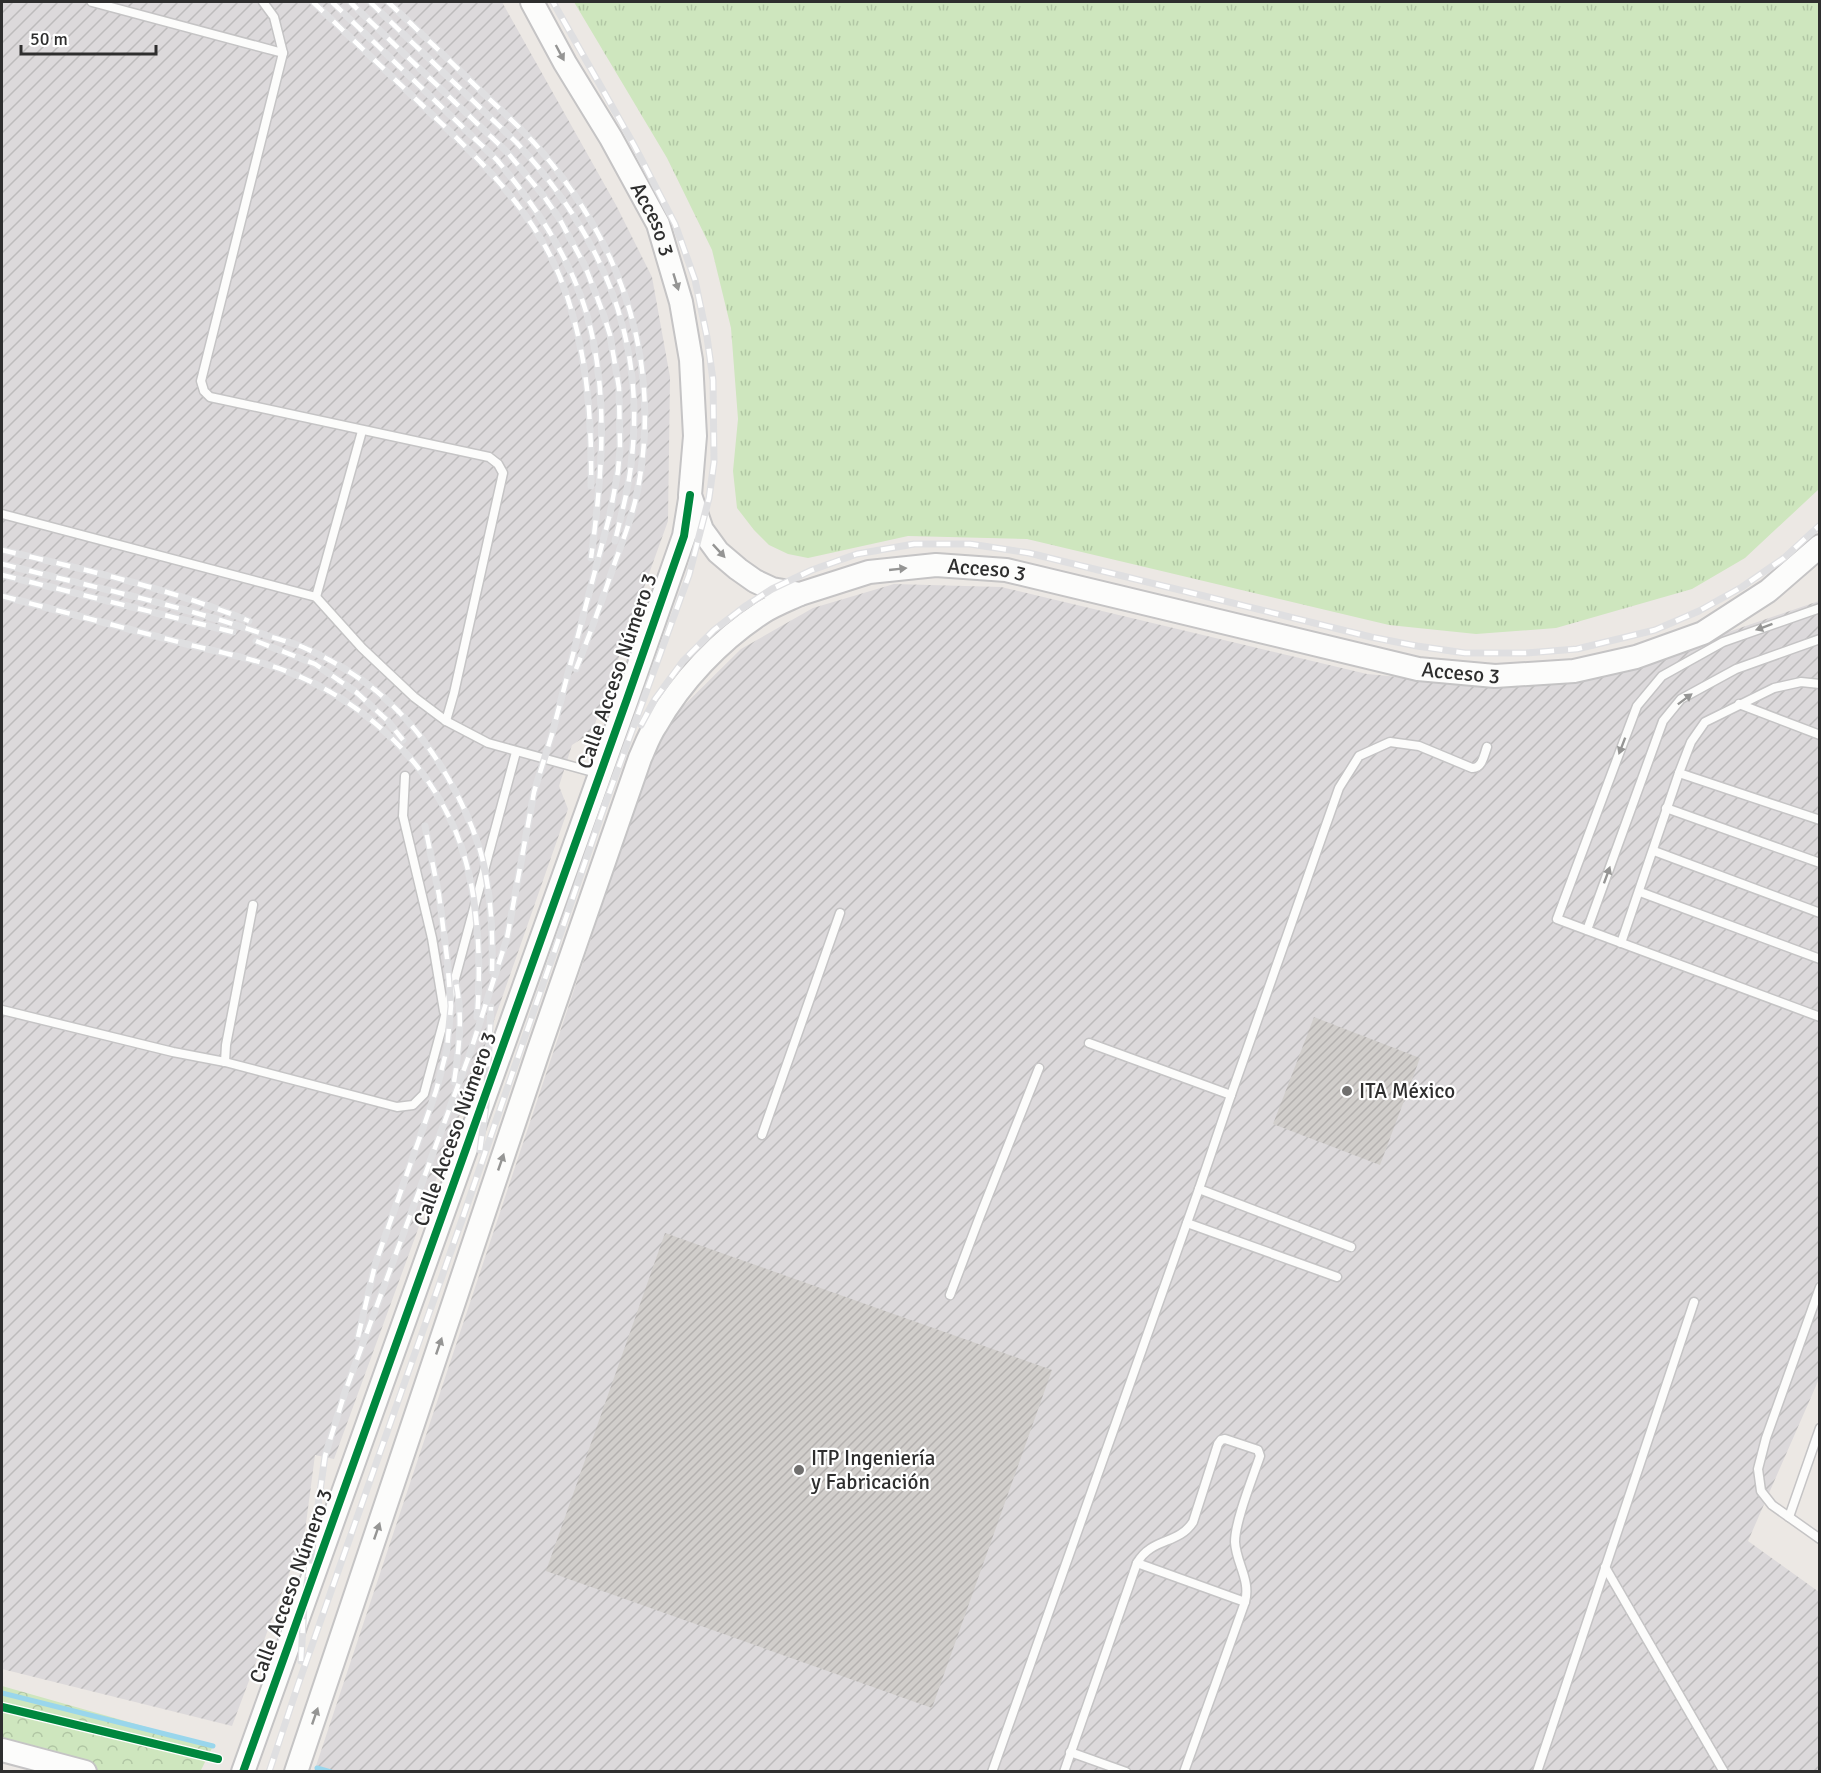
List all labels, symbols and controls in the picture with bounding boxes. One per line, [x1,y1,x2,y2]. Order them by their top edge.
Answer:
scale bar [21,18,156,56]
text: 50 m [30,28,68,50]
one-way arrow [555,45,565,62]
street label: Acceso 3 [625,178,680,259]
one-way arrow [672,273,681,291]
one-way arrow [712,543,726,558]
street label: Acceso 3 [947,553,1029,587]
one-way arrow [888,564,907,574]
street label: Calle Acceso Número 3 [571,570,663,772]
one-way arrow [1755,623,1773,633]
street label: Acceso 3 [1420,656,1501,689]
one-way arrow [1676,693,1692,705]
one-way arrow [1617,737,1627,755]
one-way arrow [1603,866,1612,884]
street label: Calle Acceso Número 3 [408,1028,502,1230]
place label: ITA México [1359,1078,1455,1104]
marker: ITA México [1340,1084,1354,1098]
one-way arrow [497,1153,507,1171]
one-way arrow [435,1337,445,1355]
place label: ITP Ingeniería y Fabricación [811,1445,935,1495]
marker: ITP Ingeniería y Fabricación [792,1463,806,1477]
street label: Calle Acceso Número 3 [244,1485,338,1687]
one-way arrow [373,1522,382,1540]
one-way arrow [310,1707,320,1725]

